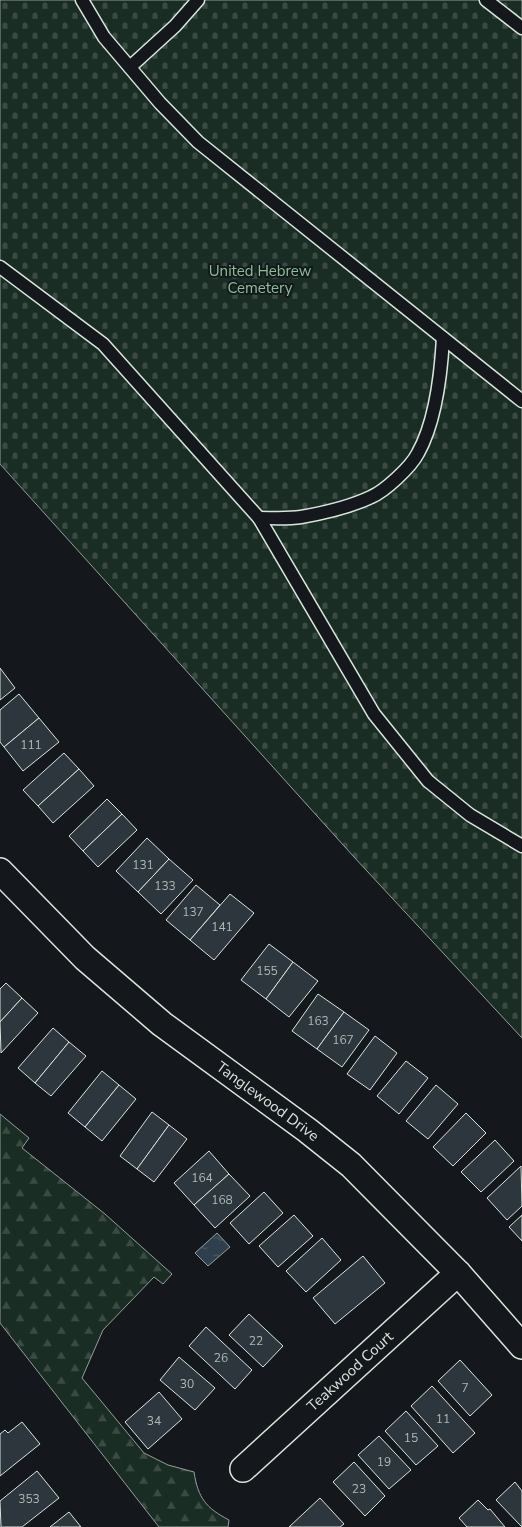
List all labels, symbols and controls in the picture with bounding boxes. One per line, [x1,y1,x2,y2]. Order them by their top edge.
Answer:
park label: United Hebrew Cemetery [209,261,312,298]
house number: 111 [20,737,42,753]
house number: 131 [132,857,154,873]
house number: 133 [154,878,176,894]
house number: 137 [182,904,204,920]
house number: 141 [211,919,233,935]
house number: 155 [256,963,278,979]
house number: 163 [307,1013,329,1029]
house number: 167 [332,1032,354,1048]
street label: Tanglewood Drive [212,1057,323,1146]
house number: 164 [191,1170,213,1186]
house number: 168 [211,1192,233,1208]
street label: Teakwood Court [303,1326,398,1416]
house number: 22 [249,1333,263,1349]
house number: 26 [214,1350,228,1366]
house number: 30 [180,1376,194,1392]
house number: 7 [461,1380,469,1396]
house number: 11 [436,1411,450,1427]
house number: 34 [147,1413,161,1429]
house number: 15 [404,1430,418,1446]
house number: 19 [377,1454,391,1470]
house number: 23 [352,1481,366,1497]
house number: 353 [18,1491,40,1507]

